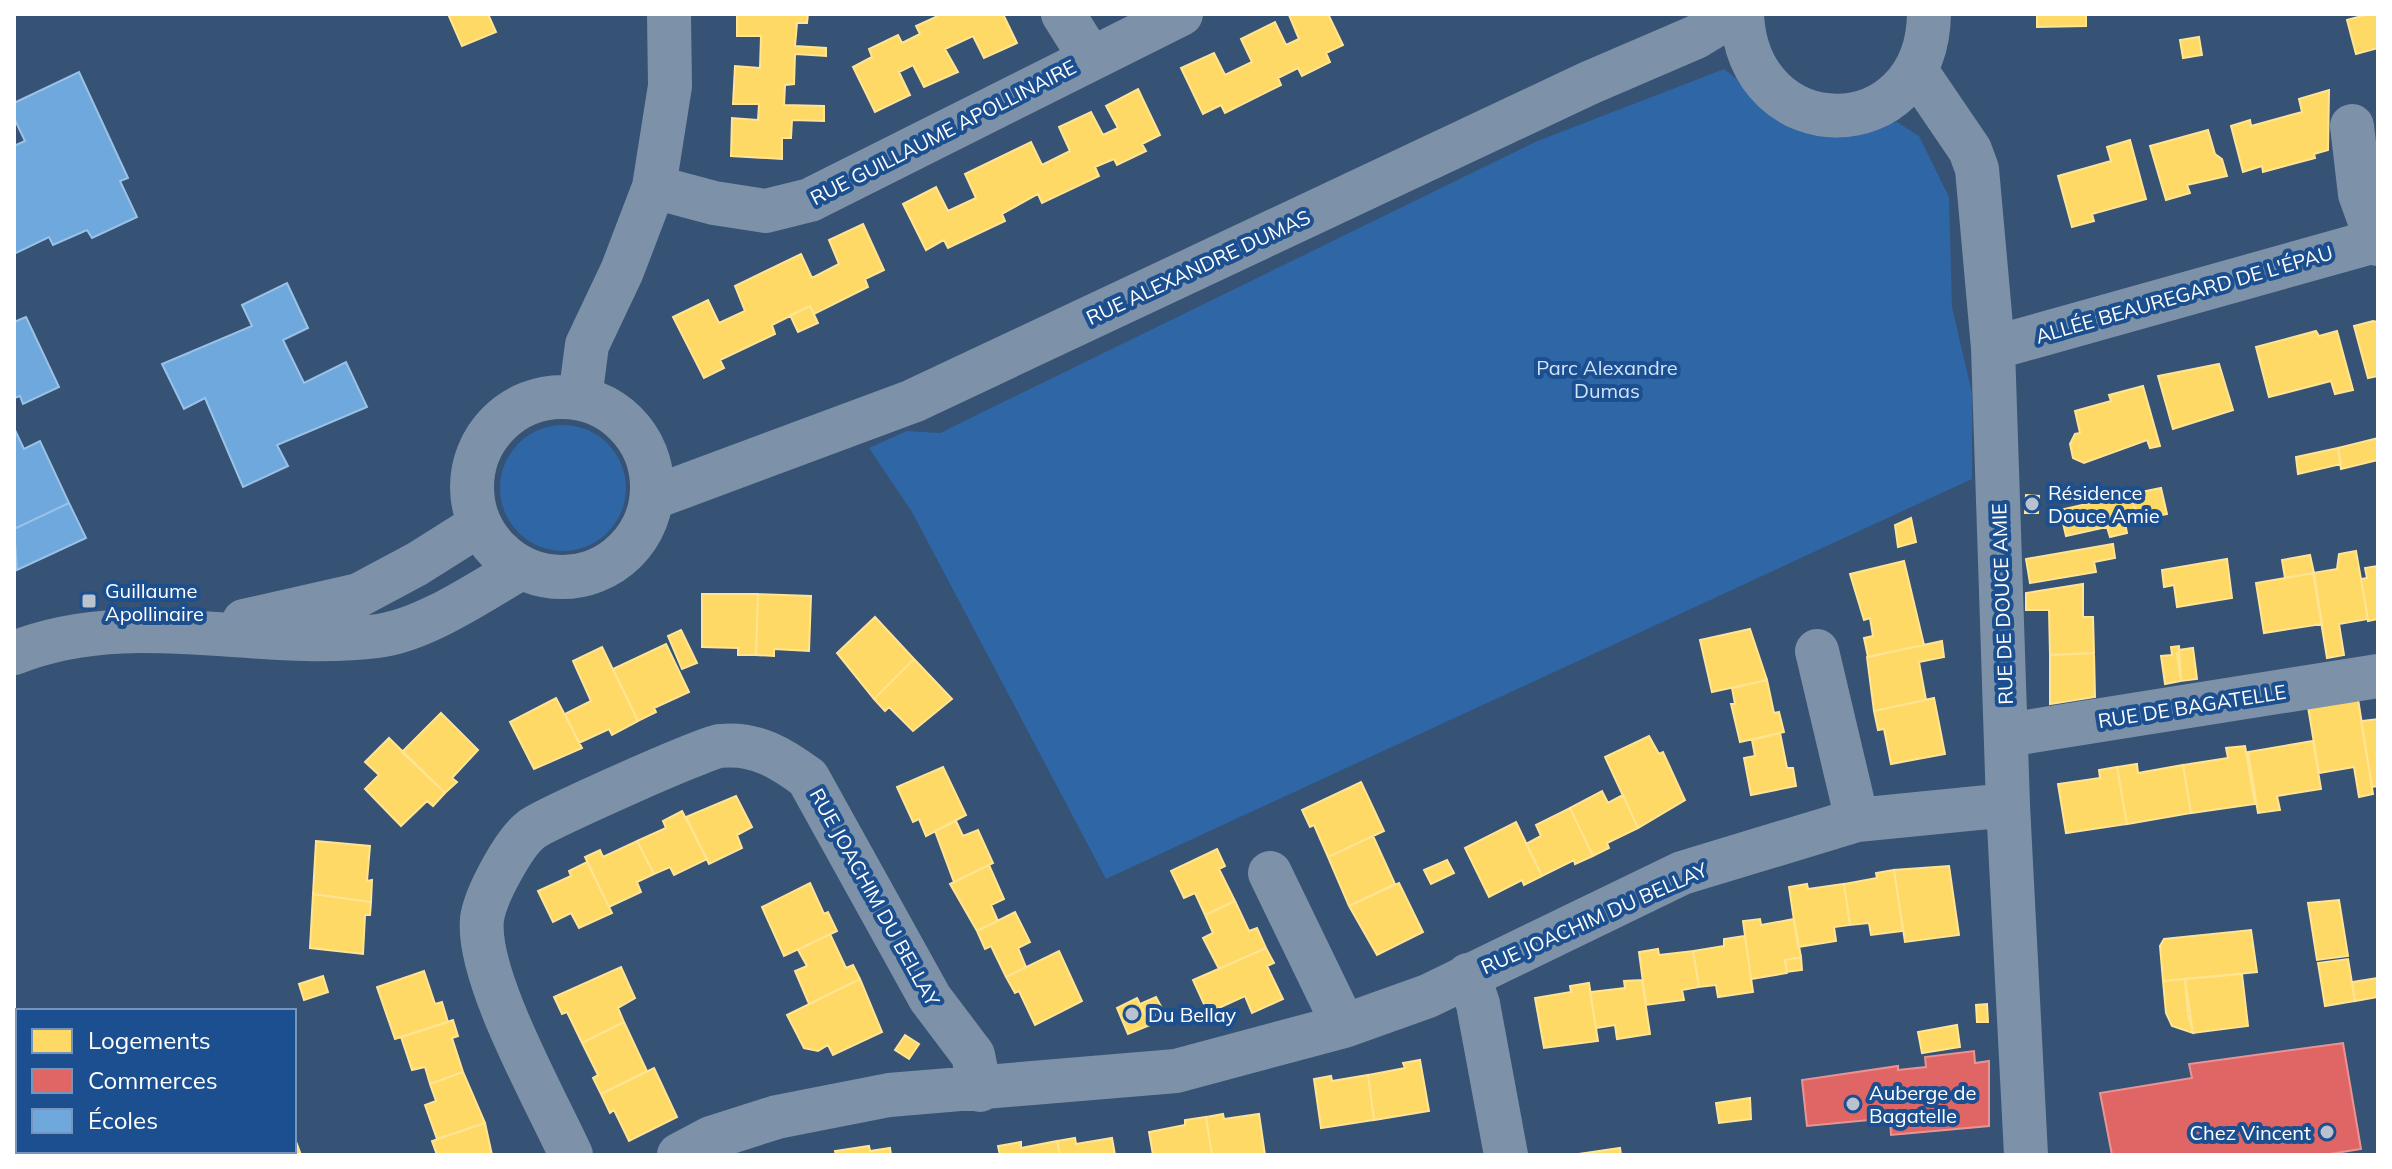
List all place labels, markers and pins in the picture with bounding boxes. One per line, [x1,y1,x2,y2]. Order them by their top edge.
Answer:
place label: Résidence Douce Amie [2048,480,2160,528]
marker: Résidence Douce Amie [2023,495,2041,513]
place label: Guillaume Apollinaire [105,578,204,626]
marker: Guillaume Apollinaire [80,592,98,610]
place label: Du Bellay [1148,1002,1237,1027]
marker: Du Bellay [1123,1005,1141,1023]
place label: Auberge de Bagatelle [1869,1080,1976,1128]
marker: Auberge de Bagatelle [1844,1095,1862,1113]
place label: Chez Vincent [2189,1120,2311,1145]
marker: Chez Vincent [2318,1123,2336,1141]

